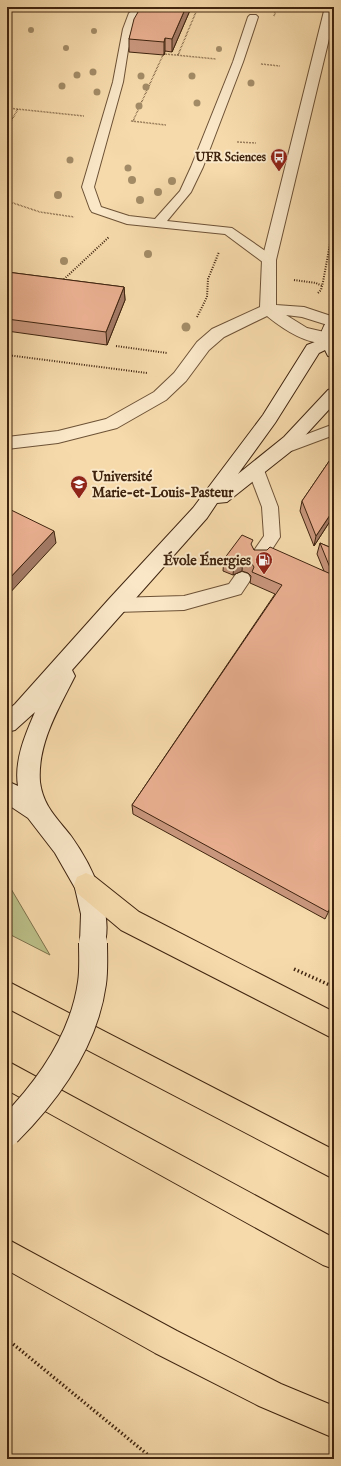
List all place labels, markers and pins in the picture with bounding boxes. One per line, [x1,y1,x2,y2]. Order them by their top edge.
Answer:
bus stop icon: UFR Sciences [269,147,289,172]
place label: UFR Sciences [194,150,267,165]
place label: Université Marie-et-Louis-Pasteur [91,468,234,502]
school or university icon: Université Marie-et-Louis-Pasteur [69,474,89,499]
fuel station icon: Évole Énergies [254,550,274,575]
place label: Évole Énergies [163,551,251,570]

